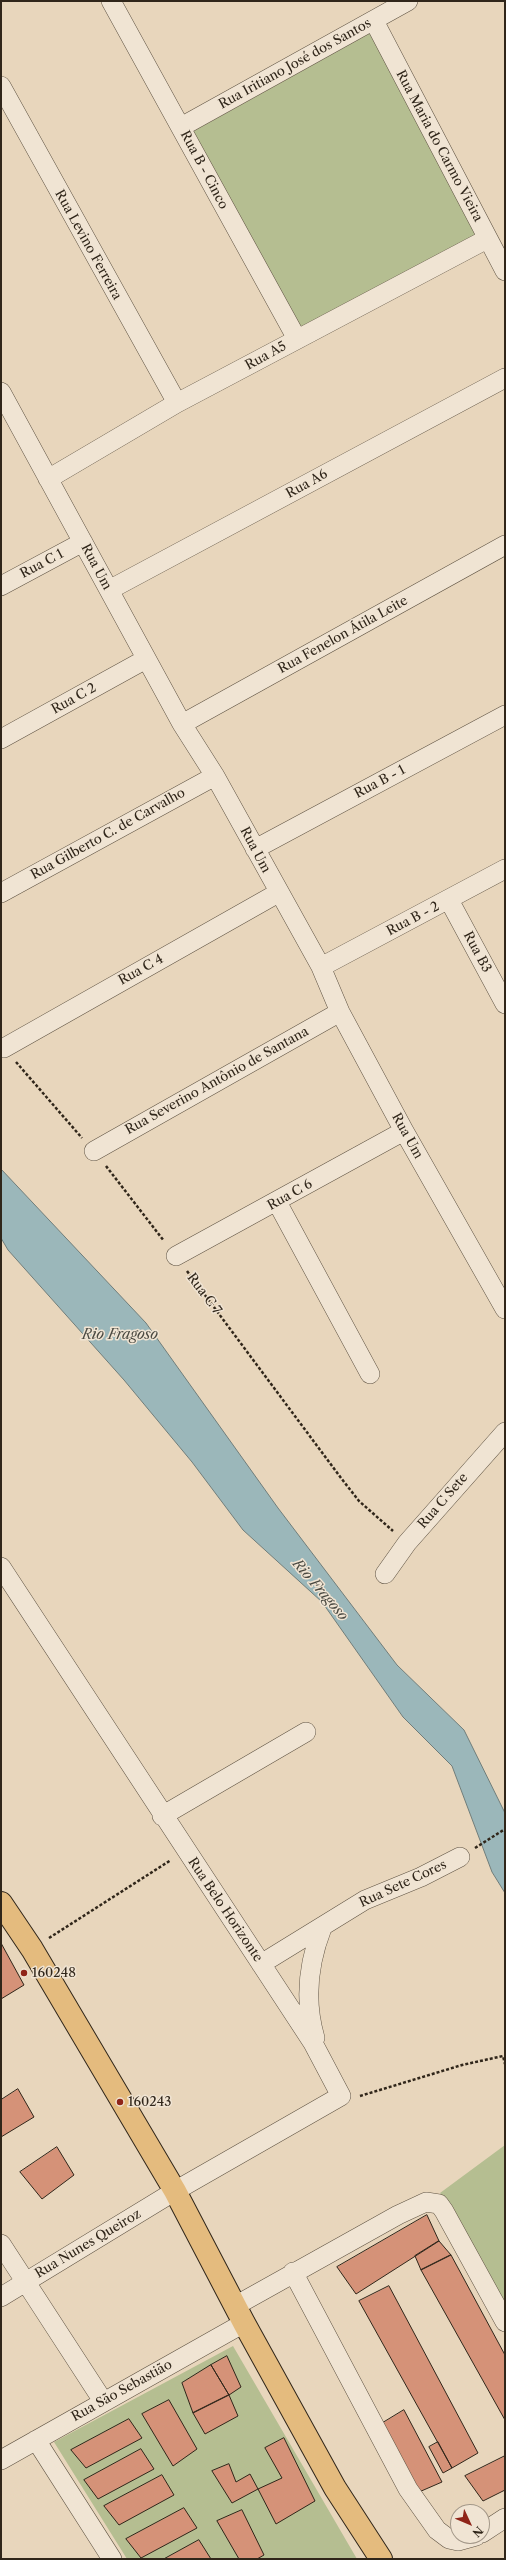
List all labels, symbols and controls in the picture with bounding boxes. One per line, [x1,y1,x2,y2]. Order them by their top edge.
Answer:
street label: Rua Iritiano José dos Santos [216,16,374,112]
street label: Rua Maria do Carmo Vieira [392,67,486,225]
street label: Rua B - Cinco [177,128,231,212]
street label: Rua Levino Ferreira [51,187,125,303]
street label: Rua A5 [243,338,289,374]
street label: Rua A6 [284,466,330,502]
street label: Rua Um [77,541,115,593]
street label: Rua C 1 [18,546,66,582]
street label: Rua Fenelon Átila Leite [275,593,411,677]
street label: Rua C 2 [49,680,99,718]
street label: Rua B - 1 [352,762,408,802]
street label: Rua Gilberto C. de Carvalho [28,785,188,883]
street label: Rua Um [236,824,274,876]
street label: Rua B - 2 [384,899,442,939]
street label: Rua B3 [460,929,494,975]
street label: Rua C 4 [116,951,166,989]
street label: Rua Severino Antônio de Santana [123,1024,311,1138]
street label: Rua Um [388,1111,426,1161]
street label: Rua C 6 [265,1176,315,1214]
street label: Rua C 7 [183,1270,225,1318]
water label: Rio Fragoso [82,1327,158,1343]
street label: Rua C Sete [415,1470,471,1532]
water label: Rio Fragoso [289,1556,351,1624]
street label: Rua Belo Horizonte [184,1855,266,1965]
street label: Rua Sete Cores [357,1857,449,1911]
place label: 160248 [32,1965,76,1981]
marker: 160248 [19,1968,29,1978]
place label: 160243 [128,2094,171,2110]
marker: 160243 [115,2097,125,2107]
street label: Rua Nunes Queiroz [32,2206,144,2282]
street label: Rua São Sebastião [69,2357,175,2425]
north arrow [450,2504,490,2544]
text: N [470,2523,486,2540]

